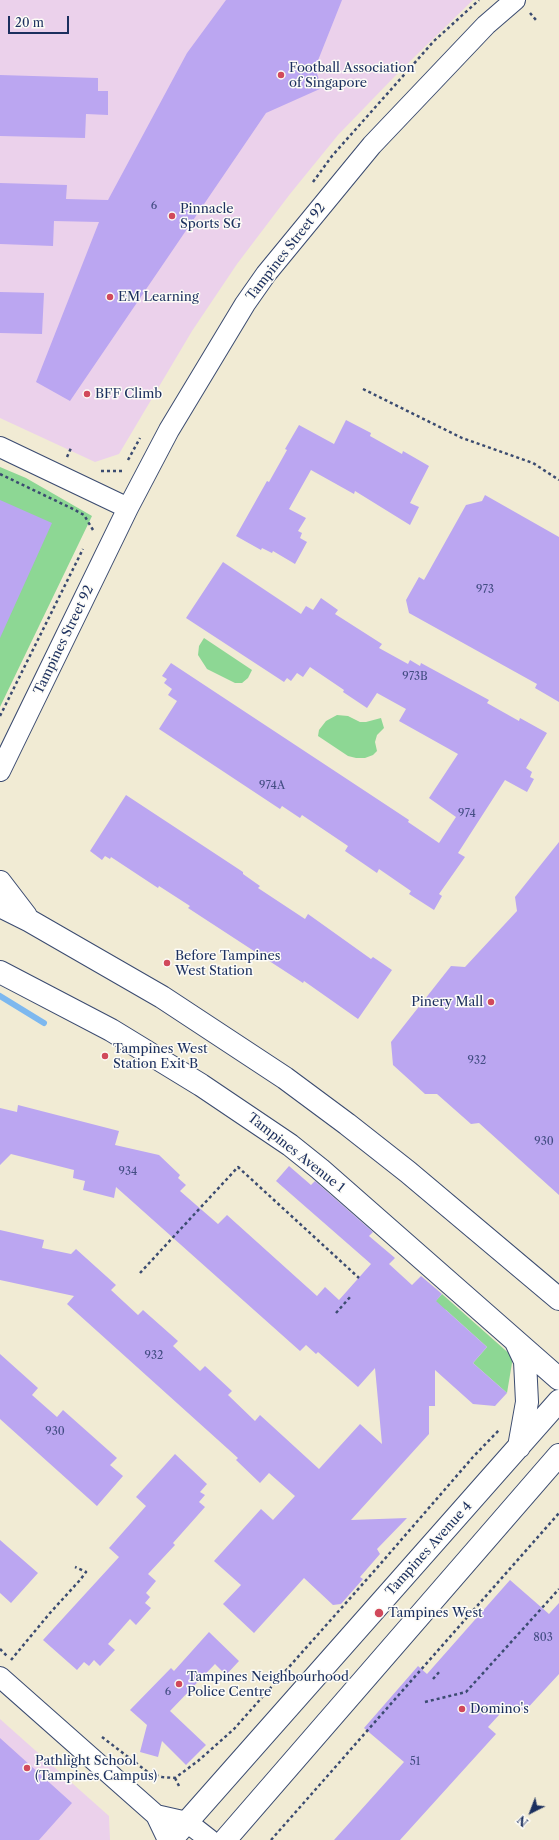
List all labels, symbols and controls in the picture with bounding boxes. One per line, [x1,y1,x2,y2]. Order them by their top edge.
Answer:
scale bar [10,8,71,34]
text: 20 m [15,15,44,30]
place label: Football Association of Singapore [289,60,415,91]
marker: Football Association of Singapore [276,70,286,80]
house number: 6 [151,199,157,213]
street label: Tampines Street 92 [243,200,329,304]
place label: Pinnacle Sports SG [180,201,241,232]
marker: Pinnacle Sports SG [167,211,177,221]
place label: EM Learning [118,289,199,305]
marker: EM Learning [105,292,115,302]
place label: BFF Climb [95,386,162,402]
marker: BFF Climb [82,389,92,399]
street label: Tampines Street 92 [31,583,97,697]
house number: 973 [476,583,494,597]
house number: 973B [402,670,428,684]
house number: 974A [259,779,285,793]
house number: 974 [458,807,476,821]
place label: Before Tampines West Station [175,948,280,979]
marker: Before Tampines West Station [162,958,172,968]
place label: Pinery Mall [411,994,483,1010]
marker: Pinery Mall [486,997,496,1007]
place label: Tampines West Station Exit B [113,1041,208,1072]
marker: Tampines West Station Exit B [100,1051,110,1061]
house number: 932 [468,1054,486,1068]
street label: Tampines Avenue 1 [244,1110,348,1196]
house number: 930 [534,1135,554,1149]
house number: 934 [119,1165,137,1179]
house number: 932 [145,1349,163,1363]
house number: 930 [45,1425,65,1439]
street label: Tampines Avenue 4 [383,1499,475,1599]
place label: Tampines West [388,1605,483,1621]
marker: Tampines West [373,1607,385,1619]
house number: 803 [533,1631,553,1645]
place label: Tampines Neighbourhood Police Centre [187,1669,349,1700]
marker: Tampines Neighbourhood Police Centre [174,1679,184,1689]
house number: 6 [165,1685,171,1699]
place label: Domino's [470,1701,529,1717]
marker: Domino's [457,1704,467,1714]
place label: Pathlight School (Tampines Campus) [35,1753,157,1784]
house number: 51 [410,1755,420,1769]
marker: Pathlight School (Tampines Campus) [22,1763,32,1773]
north arrow [511,1792,551,1832]
text: N [515,1813,531,1829]

